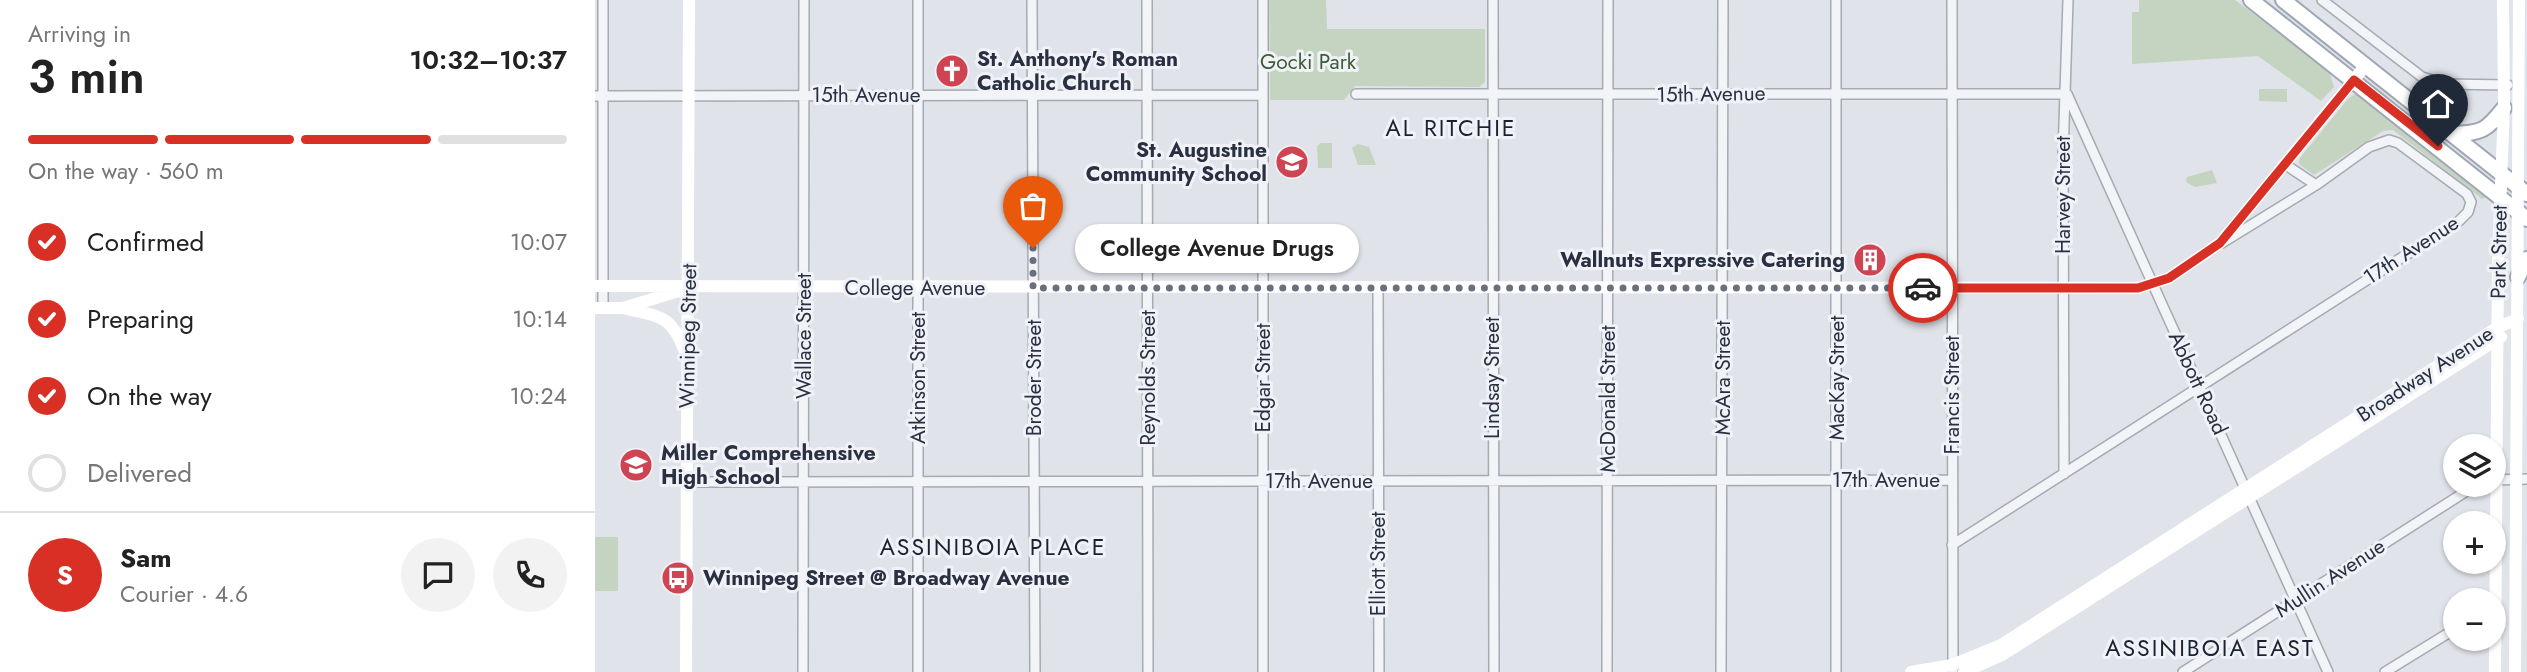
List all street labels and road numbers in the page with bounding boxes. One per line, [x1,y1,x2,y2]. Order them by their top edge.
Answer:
street label: 15th Avenue [1656,78,1766,110]
street label: 15th Avenue [811,80,921,110]
street label: Harvey Street [2048,136,2078,254]
street label: Park Street [2483,205,2515,299]
street label: 17th Avenue [2357,208,2465,292]
street label: Winnipeg Street [672,263,704,409]
street label: Wallace Street [789,273,819,399]
street label: College Avenue [845,273,986,303]
street label: Reynolds Street [1133,310,1163,446]
street label: Atkinson Street [903,312,933,444]
street label: MacKay Street [1822,316,1852,440]
street label: Lindsay Street [1477,317,1507,439]
street label: Broadway Avenue [2351,318,2499,429]
street label: Broder Street [1019,320,1049,436]
street label: McAra Street [1708,321,1738,435]
street label: Edgar Street [1248,323,1278,433]
street label: McDonald Street [1593,325,1623,473]
street label: Abbott Road [2161,326,2235,440]
street label: Francis Street [1937,336,1967,454]
street label: 17th Avenue [1832,465,1940,495]
street label: 17th Avenue [1265,466,1373,496]
street label: Elliott Street [1363,512,1393,616]
street label: Mullin Avenue [2269,531,2391,625]

